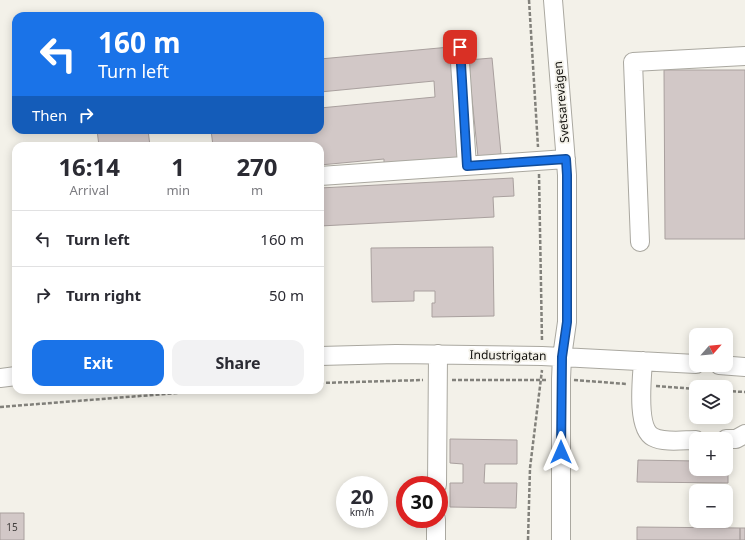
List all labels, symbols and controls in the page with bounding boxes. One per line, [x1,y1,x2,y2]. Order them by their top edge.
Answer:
text: 160 m [98,23,181,61]
icon: left [32,28,84,80]
pin [443,30,477,64]
icon: arrive [449,36,471,58]
text: Turn left [98,59,169,83]
street label: Svetsarevägen [549,60,573,144]
icon: right [75,104,97,126]
text: Then [32,105,67,125]
text: 16:14 [58,150,120,183]
text: 1 [171,150,185,183]
text: 270 [236,150,278,183]
text: Arrival [69,181,109,199]
text: min [166,181,190,199]
text: m [251,181,263,199]
icon: left [32,228,54,250]
text: Turn left [66,229,130,249]
text: 160 m [260,229,304,249]
icon: right [32,284,54,306]
text: Turn right [66,285,141,305]
text: 50 m [269,285,304,305]
north arrow [689,328,733,372]
map controls [689,328,733,528]
button: Exit [32,340,164,386]
button: Share [172,340,304,386]
street label: Industrigatan [469,346,547,364]
button: layers [689,380,733,424]
position arrow [540,431,582,473]
button: + [689,432,733,476]
speed limit sign: 30 [396,476,448,528]
text: 20 [351,483,373,510]
button: − [689,484,733,528]
text: km/h [350,505,374,519]
house number: 15 [6,520,18,534]

